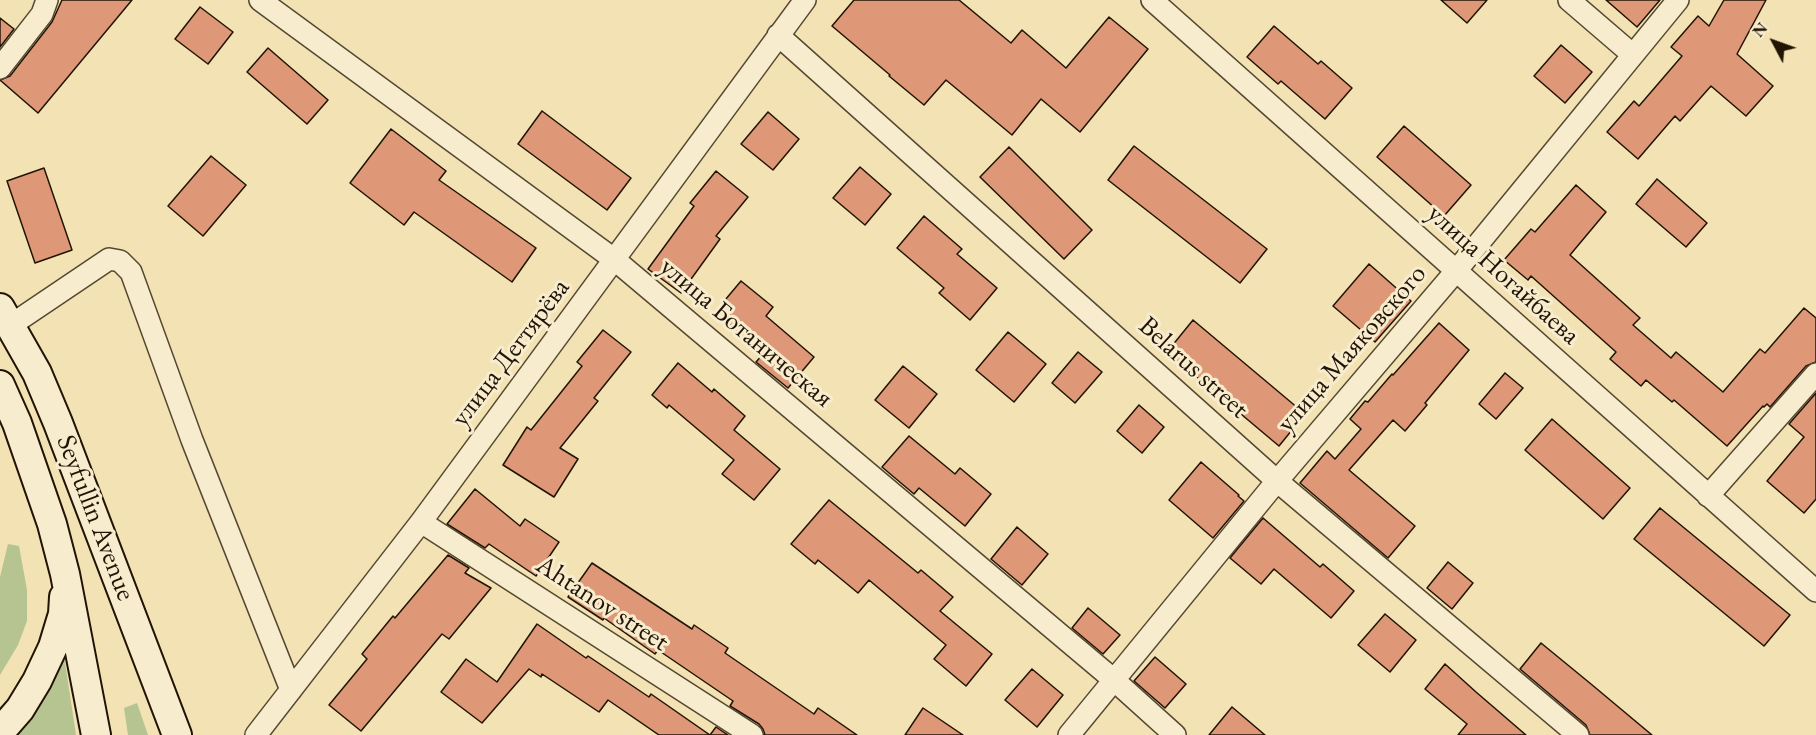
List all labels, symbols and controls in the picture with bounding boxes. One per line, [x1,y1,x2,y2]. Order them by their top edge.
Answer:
north arrow [1744,12,1804,72]
text: N [1748,18,1772,42]
street label: улица Ногайбаева [1420,198,1586,352]
street label: улица Ботаническая [653,251,839,415]
street label: улица Маяковского [1270,259,1434,439]
street label: улица Дегтярёва [445,273,577,433]
street label: Belarus street [1131,310,1255,426]
street label: Seyfullin Avenue [49,431,141,605]
street label: Ahtanov street [530,549,674,659]

